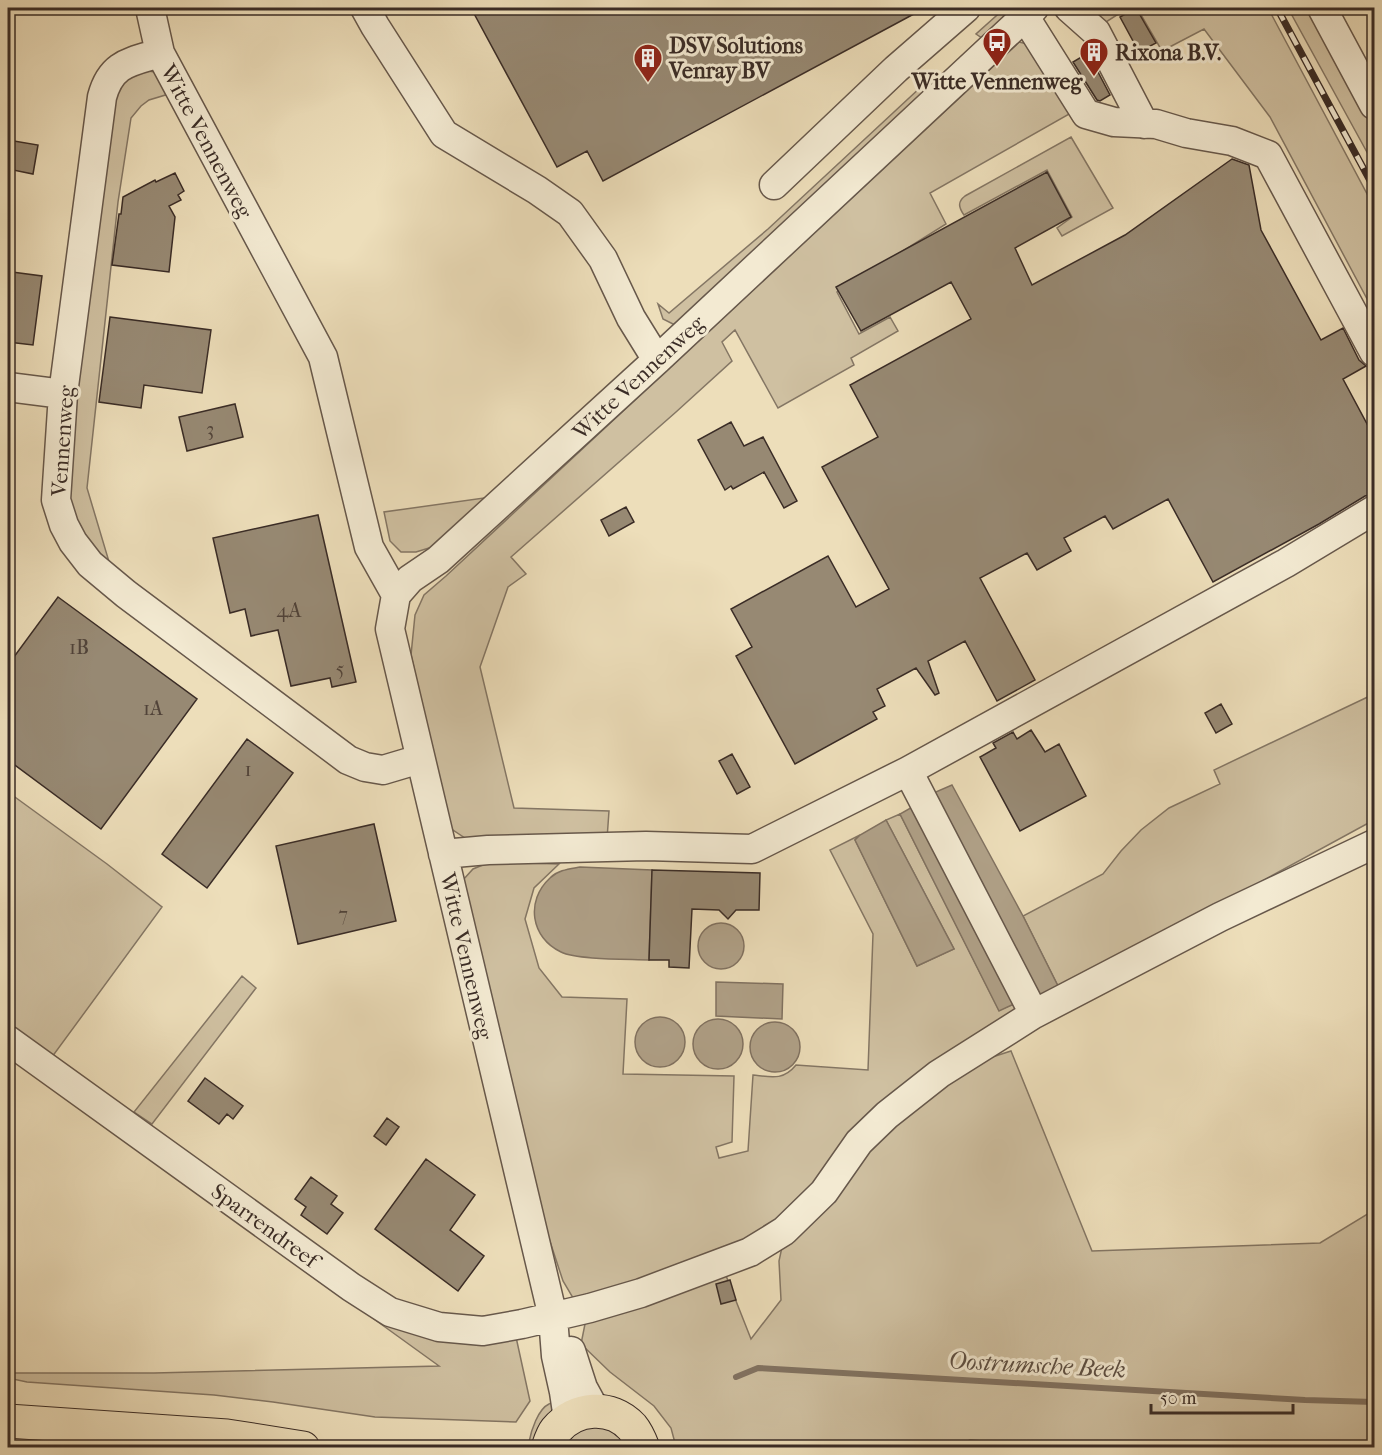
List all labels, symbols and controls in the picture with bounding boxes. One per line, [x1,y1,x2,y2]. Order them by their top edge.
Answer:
bus stop icon: Witte Vennenweg [981,26,1013,68]
place label: DSV Solutions Venray BV [668,33,803,84]
building icon: Rixona B.V. [1078,36,1110,78]
place label: Rixona B.V. [1115,40,1221,66]
building icon: DSV Solutions Venray BV [632,42,664,84]
street label: Witte Vennenweg [154,59,258,223]
place label: Witte Vennenweg [911,69,1083,95]
street label: Witte Vennenweg [567,310,710,446]
street label: Vennenweg [46,384,80,498]
house number: 3 [206,418,214,441]
house number: 4A [277,599,302,622]
house number: 1B [69,636,89,659]
house number: 5 [336,658,344,681]
house number: 1A [143,697,164,720]
house number: 1 [244,758,252,781]
street label: Witte Vennenweg [434,869,498,1042]
house number: 7 [338,903,348,926]
street label: Sparrendreef [206,1178,327,1276]
water label: Oostrumsche Beek [948,1346,1126,1384]
scale bar [1151,1377,1294,1415]
text: 50 m [1160,1388,1197,1409]

